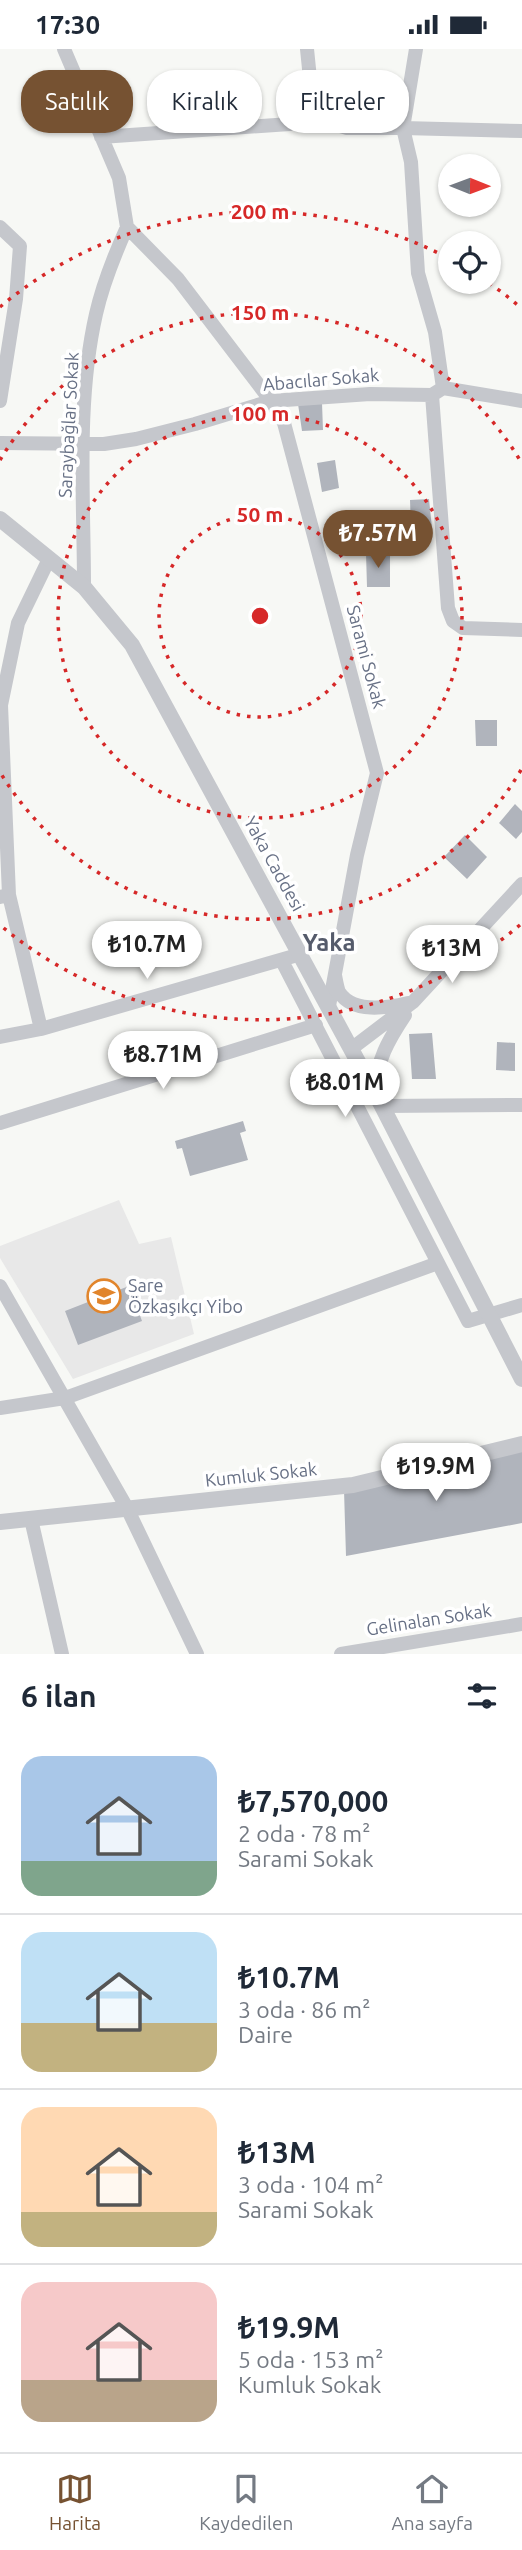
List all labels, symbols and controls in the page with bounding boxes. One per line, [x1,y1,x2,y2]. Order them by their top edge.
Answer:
text: 17:30 [35,10,100,39]
chip: Satılık [21,70,133,133]
chip: Kiralık [147,70,262,133]
chip: Filtreler [276,70,409,133]
north arrow [438,154,500,217]
map controls [438,154,501,294]
text: 200 m [231,199,289,223]
button: locate [438,231,501,294]
text: 150 m [231,300,289,324]
street label: Saraybağlar Sokak [54,352,82,498]
street label: Abacılar Sokak [262,364,380,394]
text: 100 m [231,401,289,425]
text: 50 m [237,502,283,526]
pin: ₺7.57M [321,511,435,570]
text: ₺7.57M [339,520,417,545]
street label: Sarami Sokak [344,603,390,711]
centre of rings [248,604,272,628]
street label: Yaka Caddesi [241,813,309,914]
pin: ₺10.7M [90,921,204,981]
pin: ₺13M [411,925,493,985]
district label: Yaka [302,929,356,956]
text: ₺10.7M [108,931,186,956]
text: ₺13M [422,935,482,960]
pin: ₺8.71M [106,1031,220,1091]
text: ₺8.71M [124,1041,202,1066]
pin: ₺8.01M [288,1059,402,1119]
text: ₺8.01M [306,1069,384,1094]
place label: Sare Özkaşıkçı Yibo [128,1275,243,1316]
school or university icon: Sare Özkaşıkçı Yibo [85,1277,123,1315]
pin: ₺19.9M [379,1443,493,1503]
text: ₺19.9M [397,1453,475,1478]
street label: Kumluk Sokak [204,1458,318,1490]
street label: Gelinalan Sokak [365,1599,493,1639]
icon: filters [463,1677,501,1715]
text: 6 ilan [21,1679,97,1713]
icon: home [77,1784,161,1868]
text: ₺7,570,000 [238,1784,388,1818]
text: 2 oda · 78 m² [238,1821,370,1846]
text: Sarami Sokak [238,1846,374,1871]
icon: home [77,1960,161,2044]
text: ₺10.7M [238,1960,340,1994]
text: 3 oda · 86 m² [238,1997,370,2022]
text: Daire [238,2022,293,2047]
icon: home [77,2135,161,2219]
text: ₺13M [238,2135,316,2169]
text: 3 oda · 104 m² [238,2172,383,2197]
text: Sarami Sokak [238,2197,374,2222]
icon: home [77,2310,161,2394]
text: ₺19.9M [238,2310,340,2344]
text: 5 oda · 153 m² [238,2347,383,2372]
text: Kumluk Sokak [238,2372,381,2397]
tab: Harita [49,2470,101,2534]
tab: Kaydedilen [199,2470,293,2534]
tab: Ana sayfa [391,2470,473,2534]

